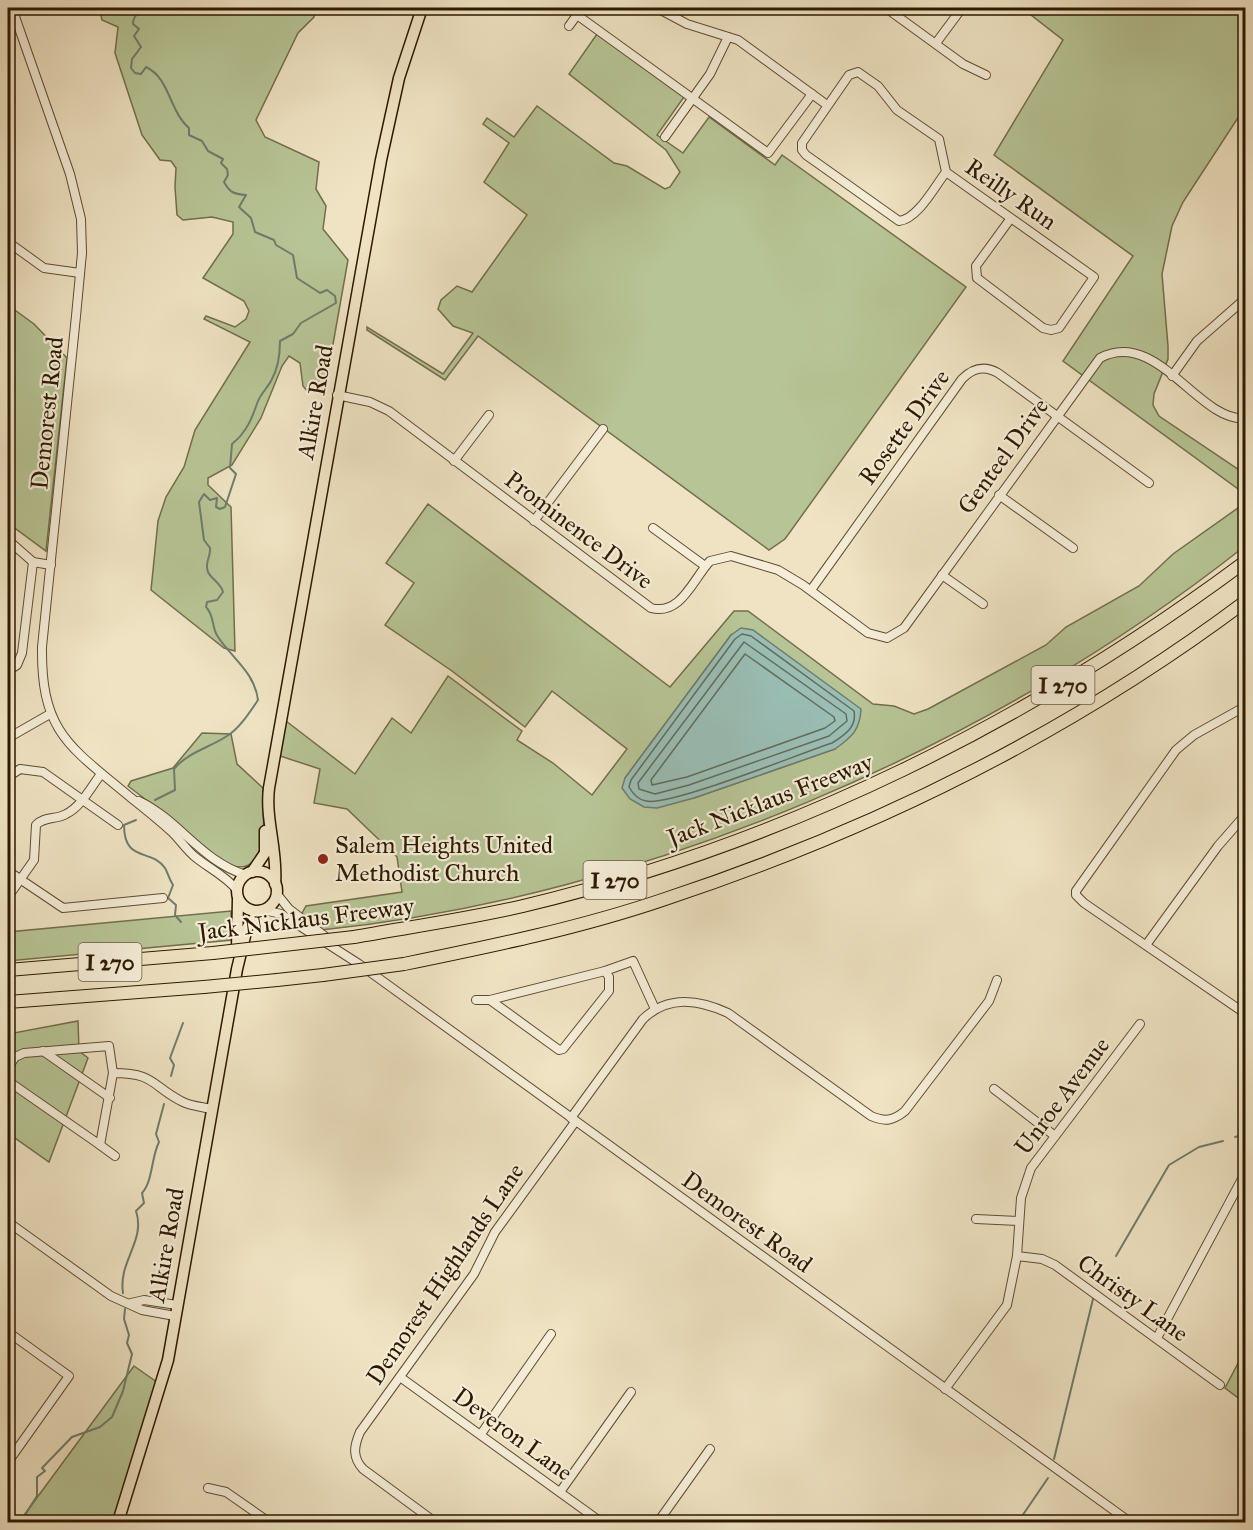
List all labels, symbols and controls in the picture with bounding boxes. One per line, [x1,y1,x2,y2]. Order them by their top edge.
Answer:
street label: Reilly Run [959,152,1063,236]
street label: Demorest Road [24,335,70,491]
street label: Alkire Road [290,342,340,462]
street label: Rosette Drive [852,363,956,491]
street label: Genteel Drive [951,392,1055,520]
street label: Prominence Drive [499,464,659,596]
road number: I 270 [1032,666,1094,704]
street label: Jack Nicklaus Freeway [660,747,878,854]
place label: Salem Heights United Methodist Church [335,830,553,888]
marker: Salem Heights United Methodist Church [316,852,330,866]
road number: I 270 [584,861,646,899]
street label: Jack Nicklaus Freeway [193,891,417,948]
road number: I 270 [78,943,142,981]
street label: Unroe Avenue [1008,1031,1116,1161]
street label: Demorest Highlands Lane [360,1158,530,1390]
street label: Demorest Road [676,1165,818,1279]
street label: Alkire Road [141,1185,191,1305]
street label: Christy Lane [1072,1248,1194,1348]
street label: Deveron Lane [447,1381,579,1487]

